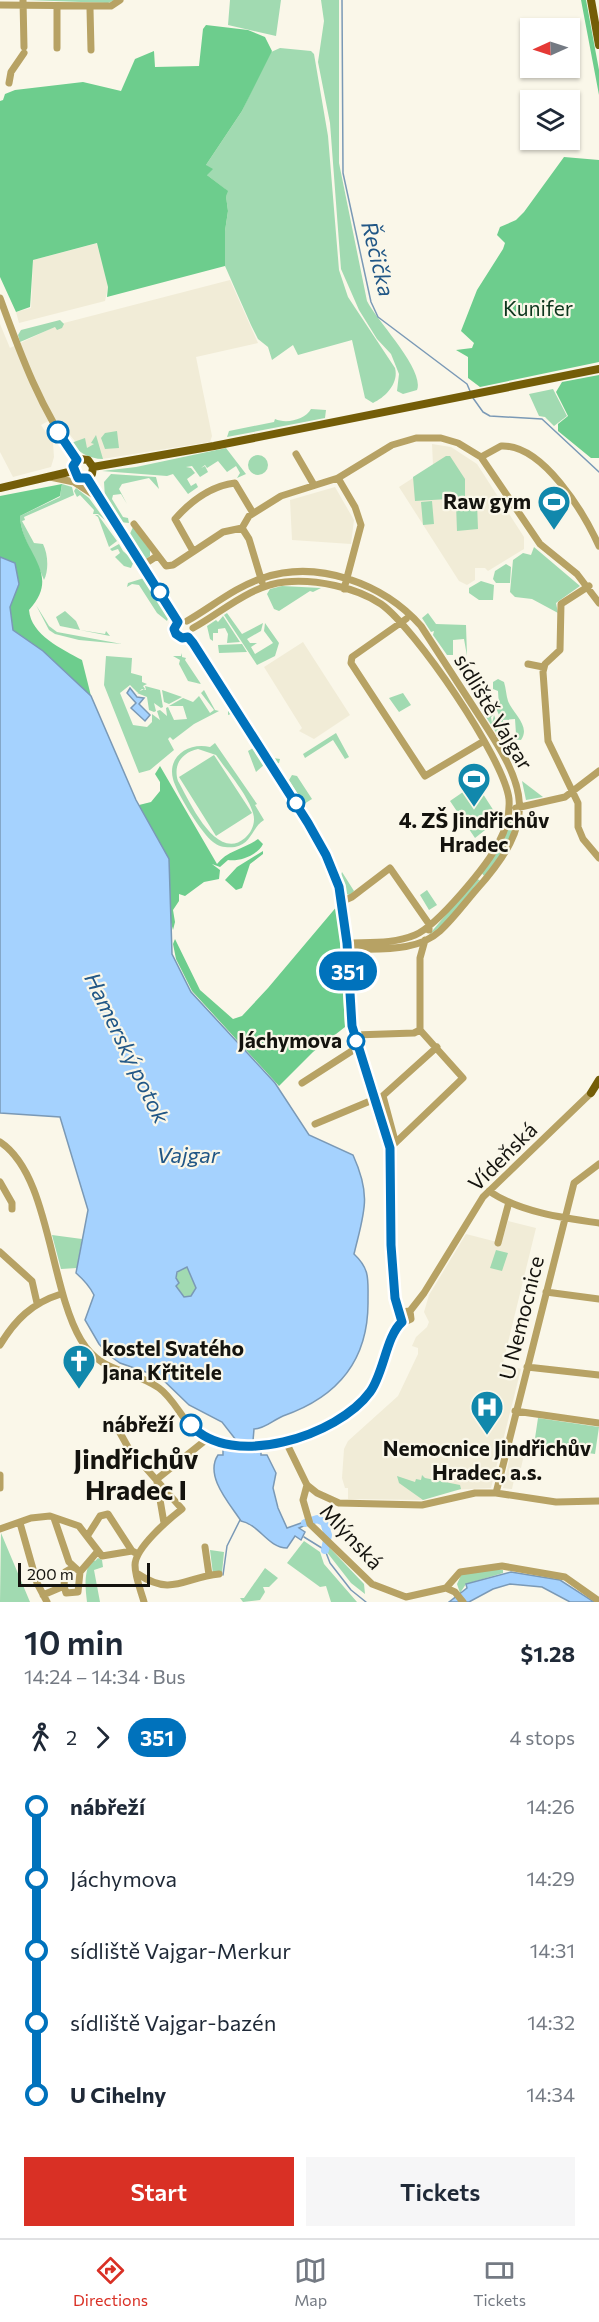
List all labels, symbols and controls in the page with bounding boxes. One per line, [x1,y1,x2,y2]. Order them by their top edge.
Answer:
north arrow [520,18,580,78]
map controls [520,18,580,150]
button: layers [520,90,580,150]
water label: Řečička [356,219,401,299]
park label: Kunifer [503,295,573,320]
unlabelled marker [47,421,69,443]
sports icon: Raw gym [536,484,572,531]
place label: Raw gym [443,488,531,513]
unlabelled marker [151,583,169,601]
street label: sídliště Vajgar [450,649,539,774]
sports icon: 4. ZŠ Jindřichův Hradec [456,761,492,808]
unlabelled marker [287,794,305,812]
place label: 4. ZŠ Jindřichův Hradec [399,807,550,856]
line badge: 351 [314,952,382,990]
text: 351 [331,959,365,984]
water label: Hamerský potok [79,968,176,1129]
place label: Jáchymova [238,1027,342,1052]
marker: Jáchymova [347,1032,365,1050]
street label: Vídeňská [462,1116,541,1195]
water label: Vajgar [156,1141,221,1168]
street label: U Nemocnice [493,1253,548,1382]
place label: kostel Svatého Jana Křtitele [102,1335,244,1384]
church icon: kostel Svatého Jana Křtitele [61,1343,97,1390]
hospital icon: Nemocnice Jindřichův Hradec, a.s. [469,1389,505,1436]
place label: nábřeží [102,1411,175,1436]
marker: nábřeží [180,1414,202,1436]
place label: Nemocnice Jindřichův Hradec, a.s. [383,1435,592,1484]
district label: Jindřichův Hradec I [74,1442,199,1506]
street label: Mlýnská [316,1498,389,1574]
scale bar [18,1560,150,1588]
text: 200 m [27,1564,74,1583]
text: 10 min [24,1621,124,1662]
text: $1.28 [521,1640,575,1667]
text: 14:24 – 14:34 · Bus [24,1664,186,1688]
icon: walk [24,1721,57,1754]
icon: forward [86,1721,119,1754]
text: 2 [66,1725,77,1749]
text: 351 [140,1725,174,1750]
text: 4 stops [509,1725,575,1749]
text: nábřeží [70,1793,145,1820]
text: 14:26 [527,1794,575,1818]
text: Jáchymova [70,1865,177,1892]
text: 14:29 [527,1866,575,1890]
text: sídliště Vajgar-Merkur [70,1937,291,1964]
text: 14:31 [530,1938,575,1962]
text: sídliště Vajgar-bazén [70,2009,276,2036]
text: 14:32 [527,2010,575,2034]
text: U Cihelny [70,2081,166,2108]
text: 14:34 [526,2082,575,2106]
button: Start [24,2157,294,2226]
button: Tickets [306,2157,575,2226]
tab: Directions [73,2254,148,2309]
tab: Map [294,2254,327,2309]
tab: Tickets [473,2254,526,2309]

